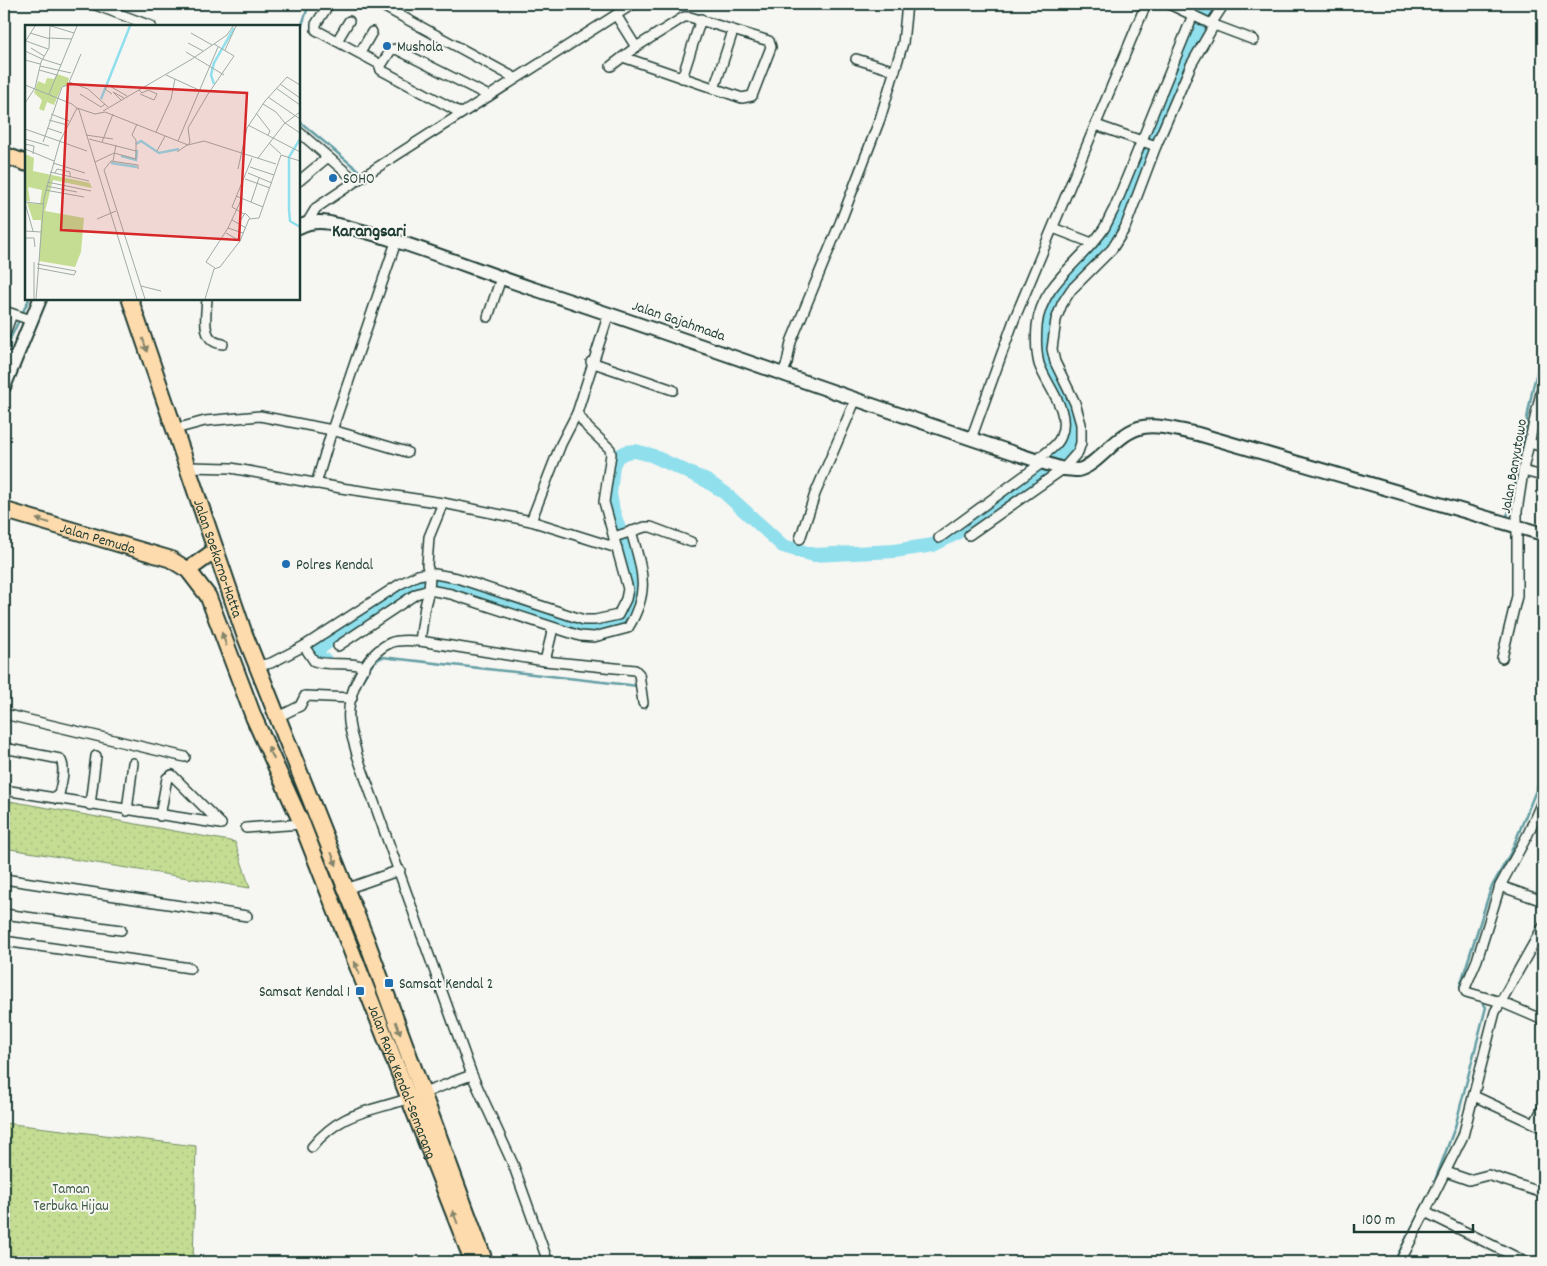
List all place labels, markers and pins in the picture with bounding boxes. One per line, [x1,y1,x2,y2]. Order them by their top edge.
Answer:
place label: Mushola [397,37,444,59]
marker: Mushola [381,40,393,52]
place label: SOHO [343,169,375,191]
marker: SOHO [327,172,339,184]
place label: Polres Kendal [296,555,374,577]
marker: Polres Kendal [280,558,292,570]
place label: Samsat Kendal 2 [399,974,493,996]
marker: Samsat Kendal 2 [383,977,395,989]
place label: Samsat Kendal 1 [259,982,350,1004]
marker: Samsat Kendal 1 [354,985,366,997]

